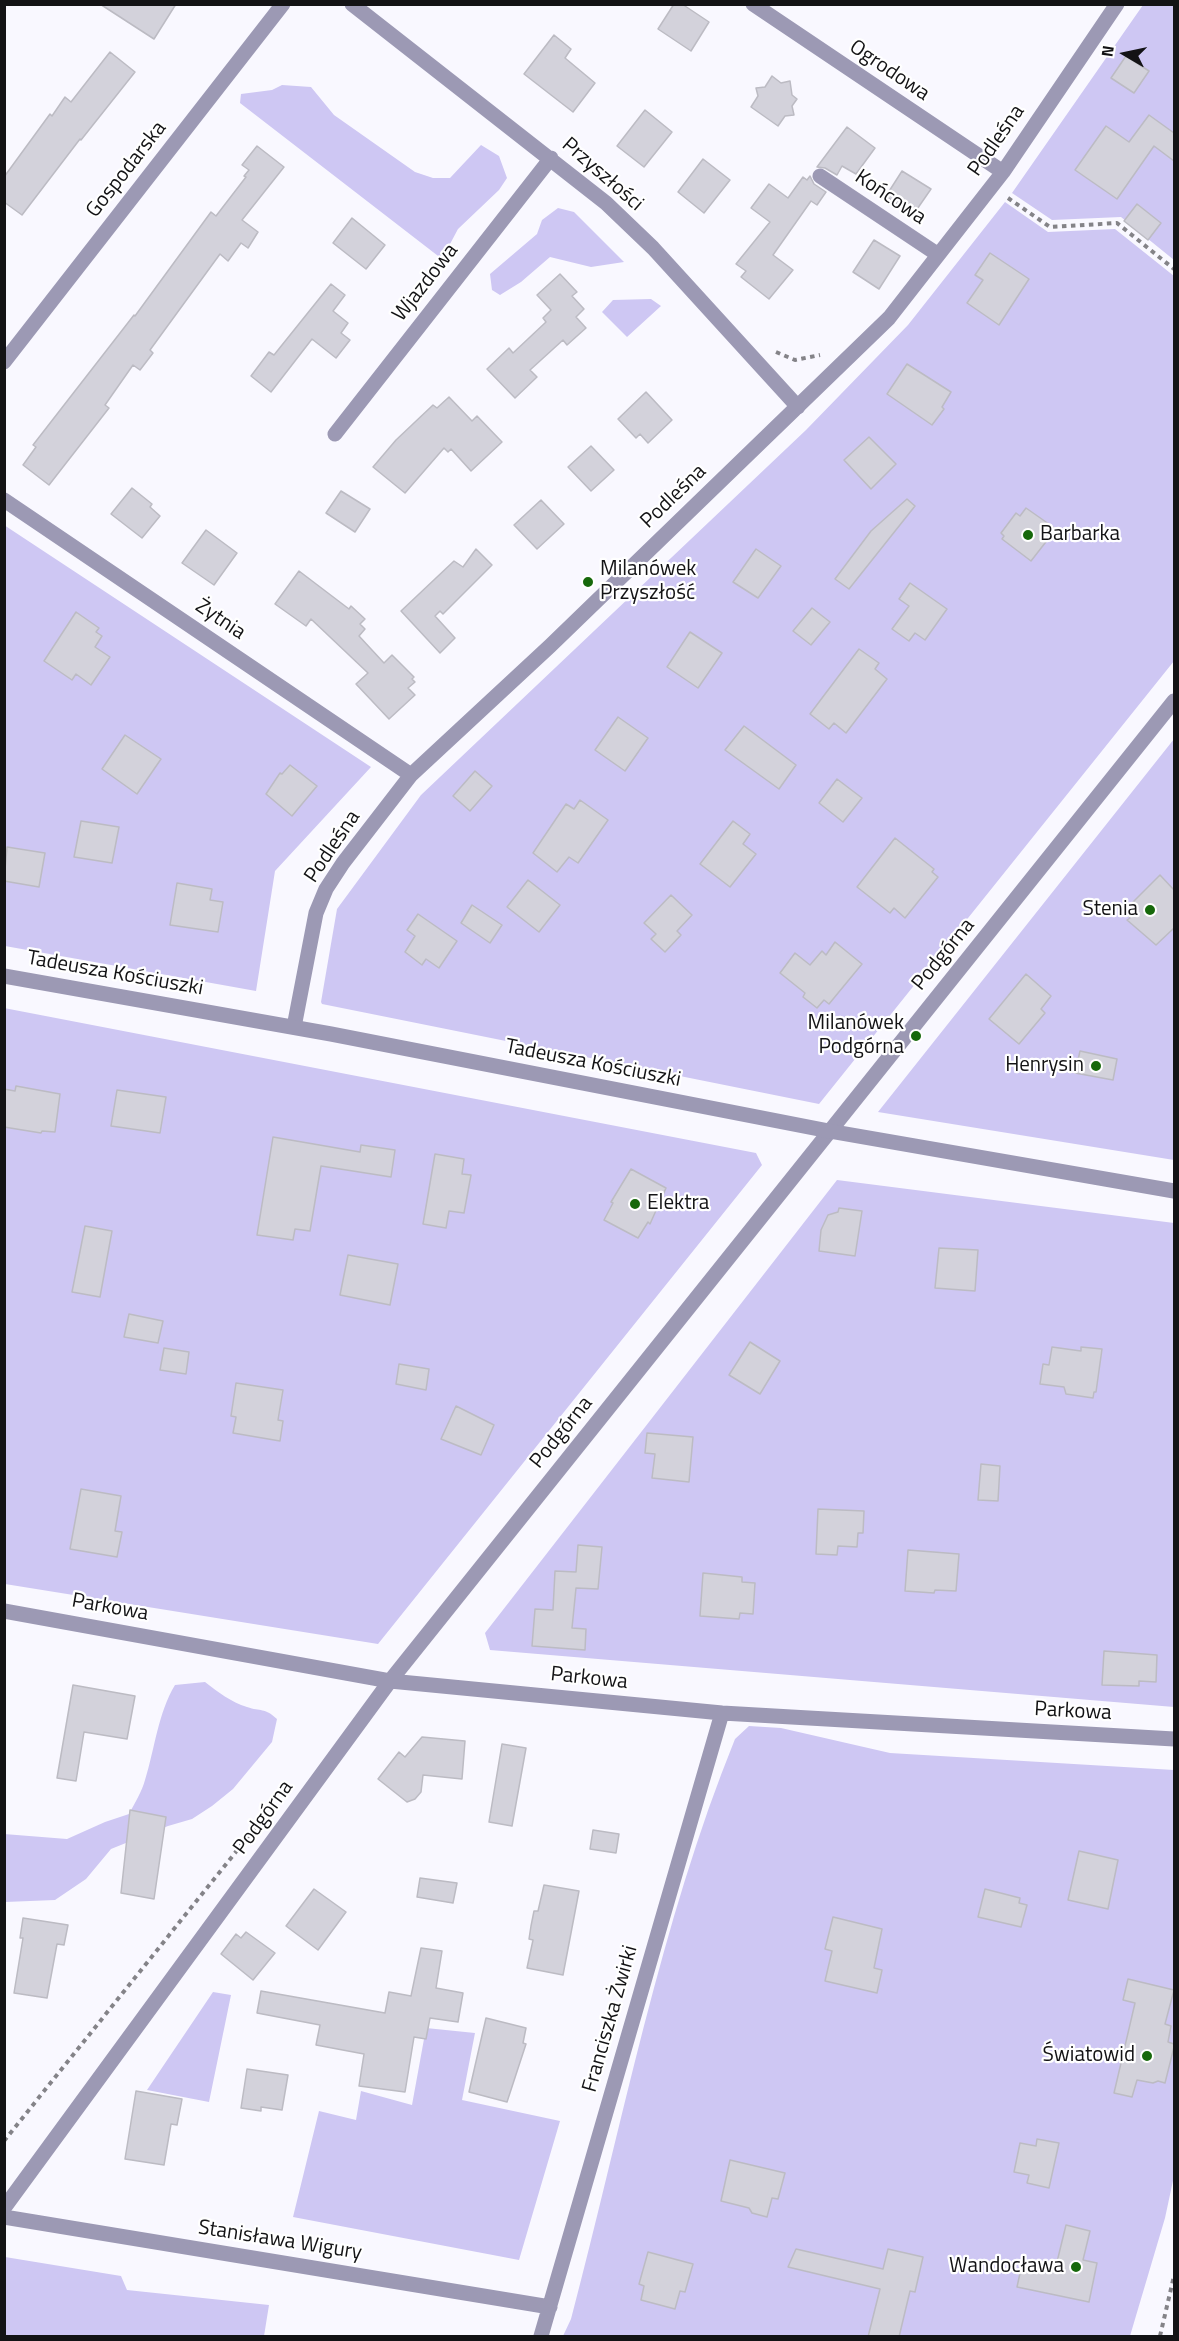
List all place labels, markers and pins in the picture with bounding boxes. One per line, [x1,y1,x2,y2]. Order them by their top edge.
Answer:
place label: Barbarka [1040,522,1120,548]
marker: Barbarka [1021,528,1035,542]
place label: Milanówek Przyszłość [600,557,696,607]
marker: Milanówek Przyszłość [581,575,595,589]
place label: Stenia [1082,897,1138,923]
marker: Stenia [1143,903,1157,917]
place label: Milanówek Podgórna [808,1011,904,1061]
marker: Milanówek Podgórna [909,1029,923,1043]
place label: Henrysin [1005,1053,1084,1079]
marker: Henrysin [1089,1059,1103,1073]
place label: Elektra [647,1191,709,1217]
marker: Elektra [628,1197,642,1211]
place label: Światowid [1043,2043,1135,2069]
marker: Światowid [1140,2049,1154,2063]
place label: Wandocława [949,2254,1064,2280]
marker: Wandocława [1069,2260,1083,2274]

